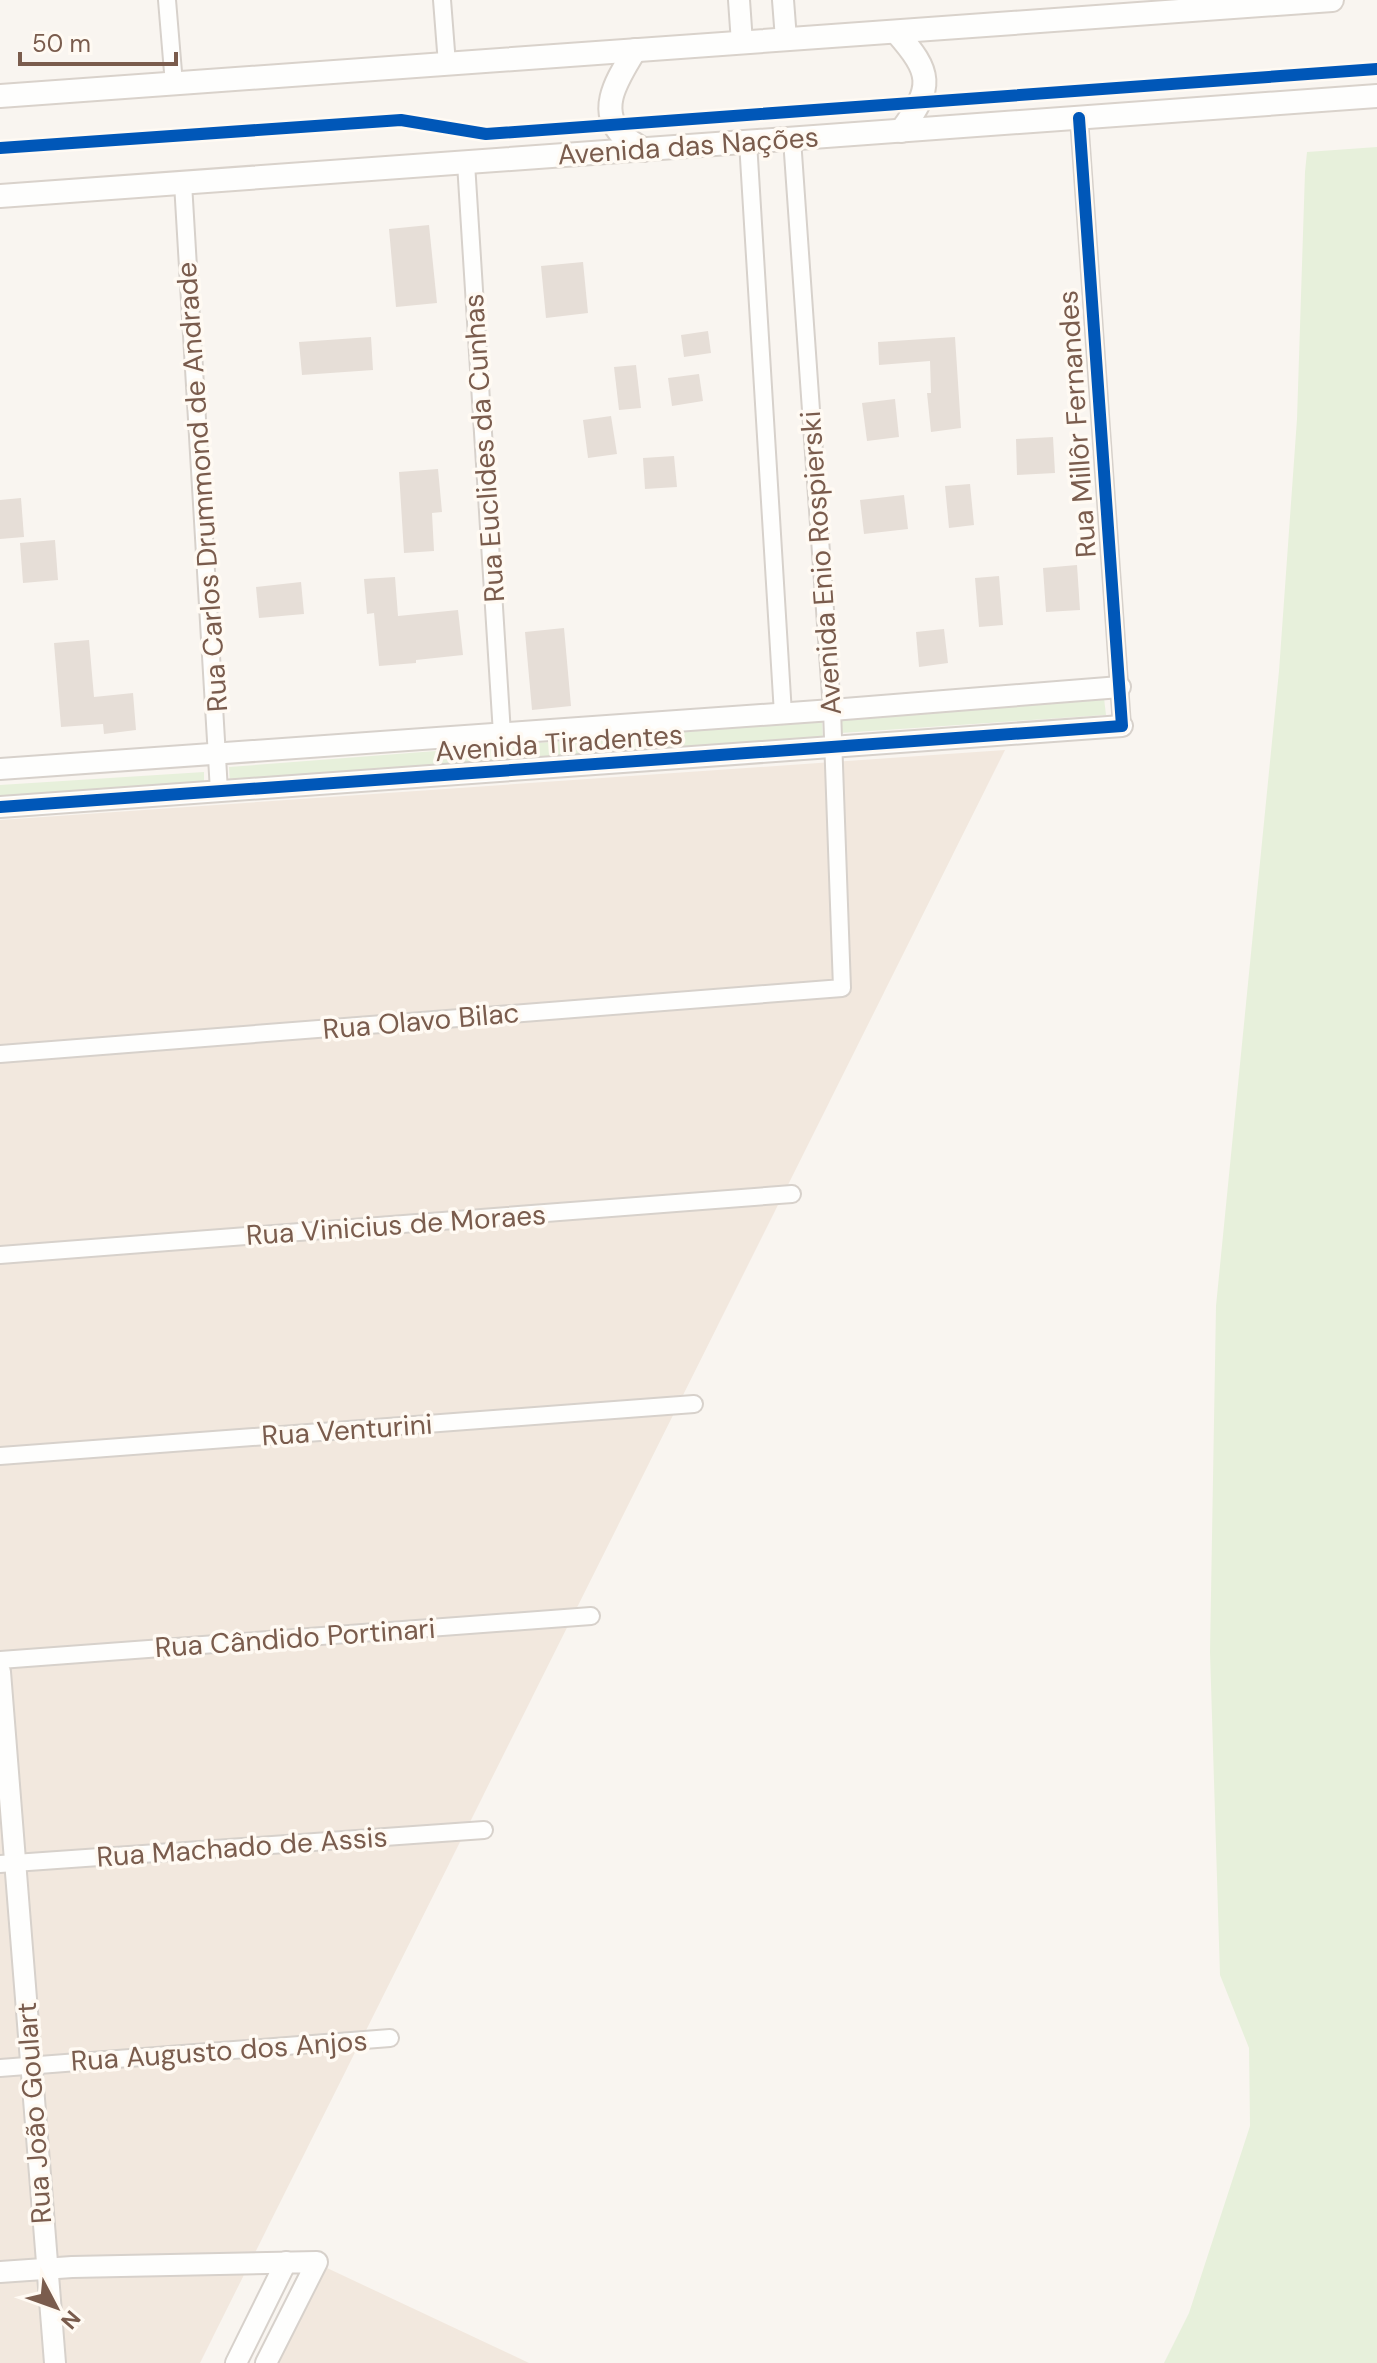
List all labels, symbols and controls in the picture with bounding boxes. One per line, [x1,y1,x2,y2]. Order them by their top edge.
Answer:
scale bar [20,16,176,66]
text: 50 m [32,28,91,59]
street label: Avenida das Nações [556,118,820,174]
street label: Rua Carlos Drummond de Andrade [168,261,236,713]
street label: Rua Millôr Fernandes [1049,289,1105,559]
street label: Rua Euclides da Cunhas [455,293,513,603]
street label: Avenida Enio Rospierski [792,410,850,716]
street label: Avenida Tiradentes [434,716,684,770]
street label: Rua Olavo Bilac [321,994,521,1048]
street label: Rua Vinicius de Moraes [245,1196,547,1254]
street label: Rua Venturini [260,1406,434,1454]
street label: Rua Cândido Portinari [154,1610,436,1666]
street label: Rua Machado de Assis [95,1818,389,1876]
street label: Rua João Goulart [8,2001,60,2225]
street label: Rua Augusto dos Anjos [69,2022,369,2080]
north arrow [16,2267,96,2347]
text: N [55,2304,87,2335]

